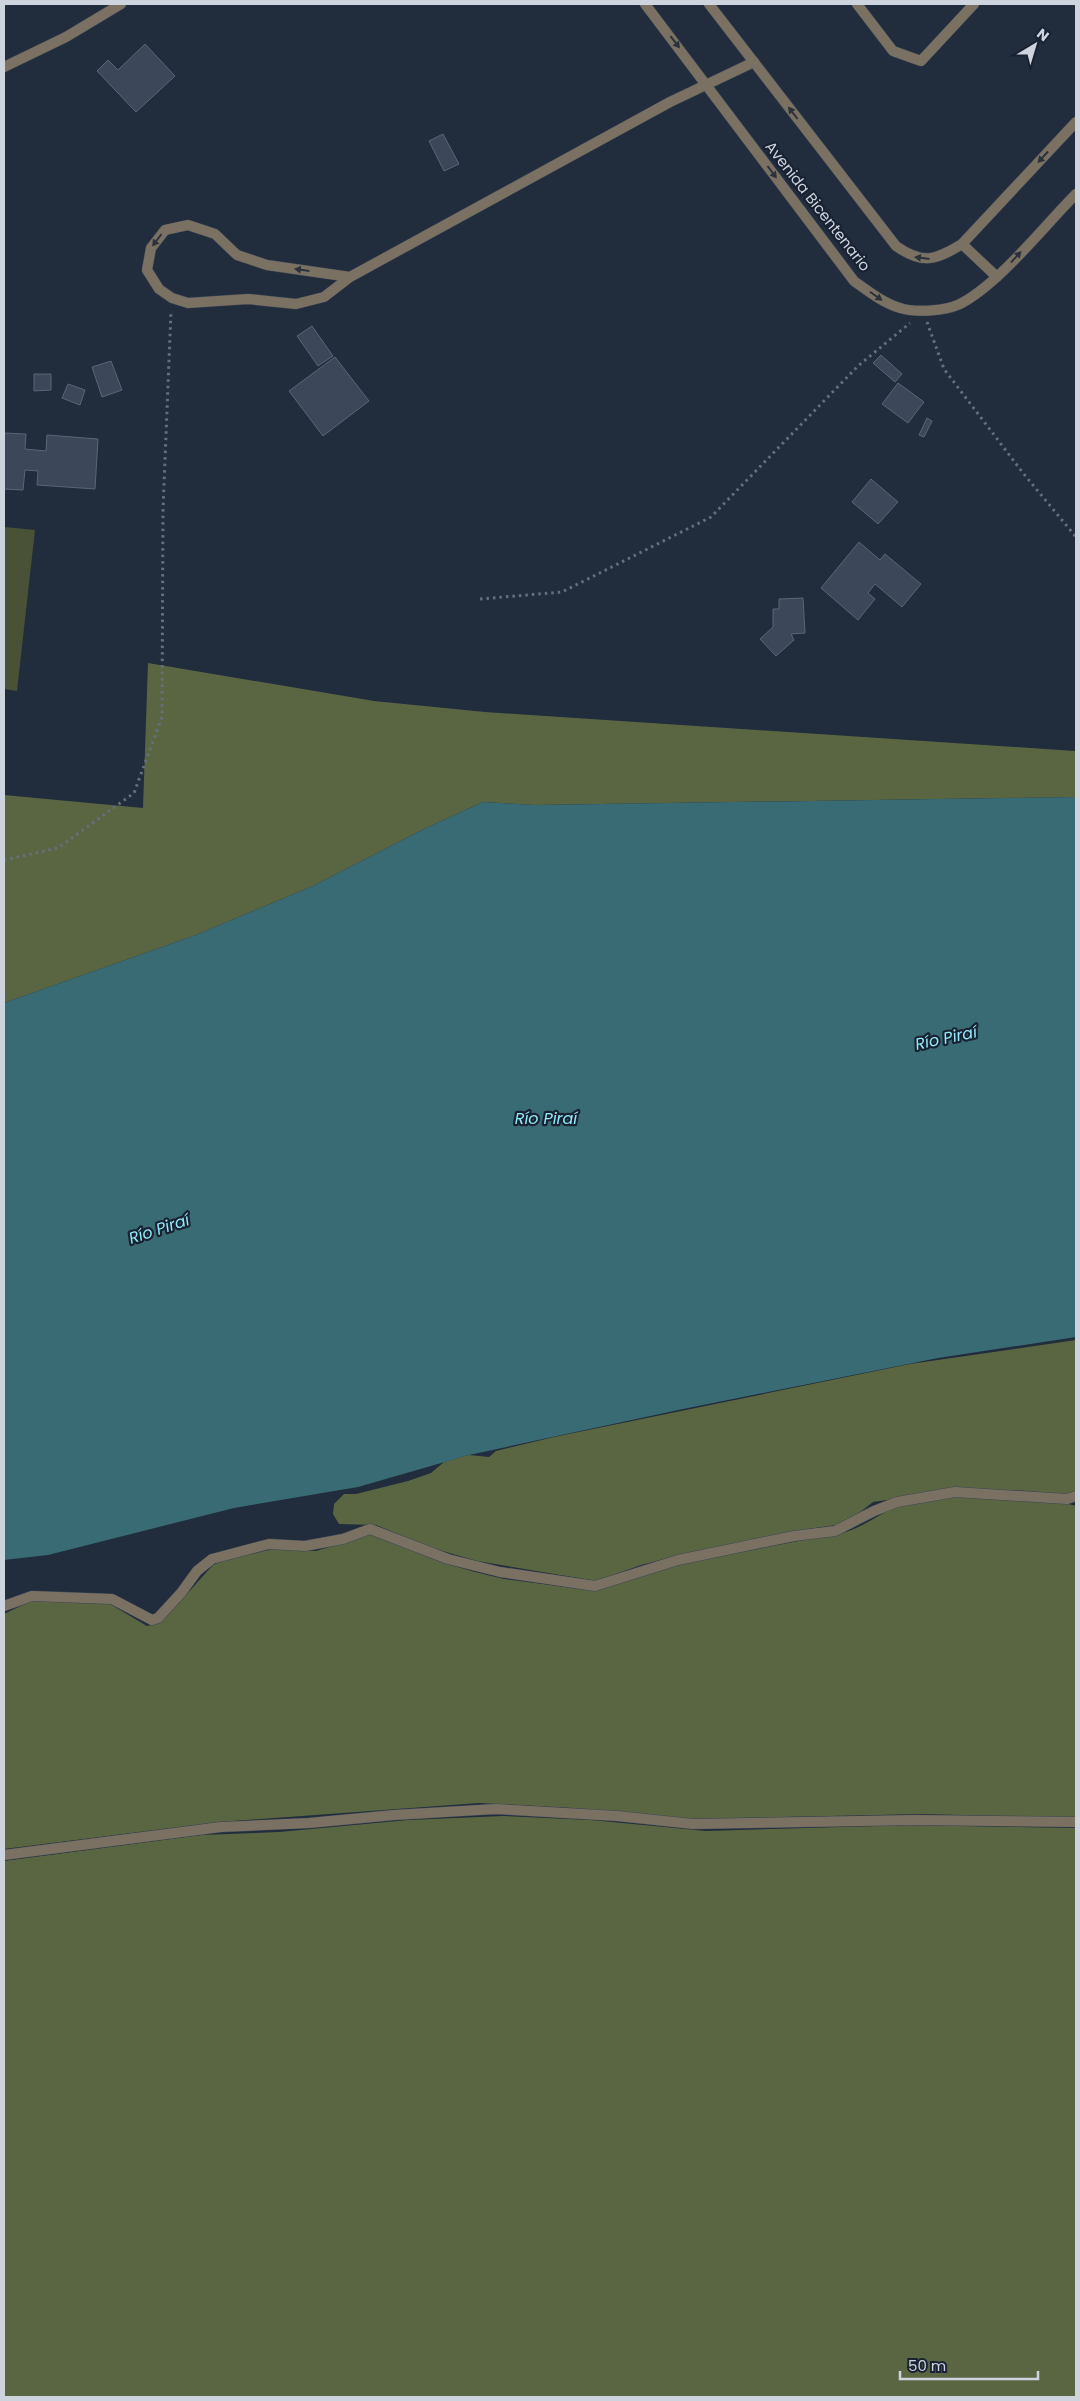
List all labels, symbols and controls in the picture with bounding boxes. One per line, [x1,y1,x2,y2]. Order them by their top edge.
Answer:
north arrow [1010,20,1060,70]
text: N [1033,24,1053,46]
one-way arrow [669,35,680,48]
one-way arrow [788,107,799,120]
street label: Avenida Bicentenario [761,137,875,275]
one-way arrow [1037,151,1049,163]
one-way arrow [767,165,777,179]
one-way arrow [151,233,162,246]
one-way arrow [1010,251,1022,263]
one-way arrow [914,253,930,261]
one-way arrow [293,266,309,274]
one-way arrow [869,291,883,301]
water label: Río Piraí [913,1020,980,1056]
water label: Río Piraí [515,1107,578,1130]
water label: Río Piraí [126,1208,193,1250]
scale bar [900,2348,1038,2380]
text: 50 m [908,2355,946,2376]

